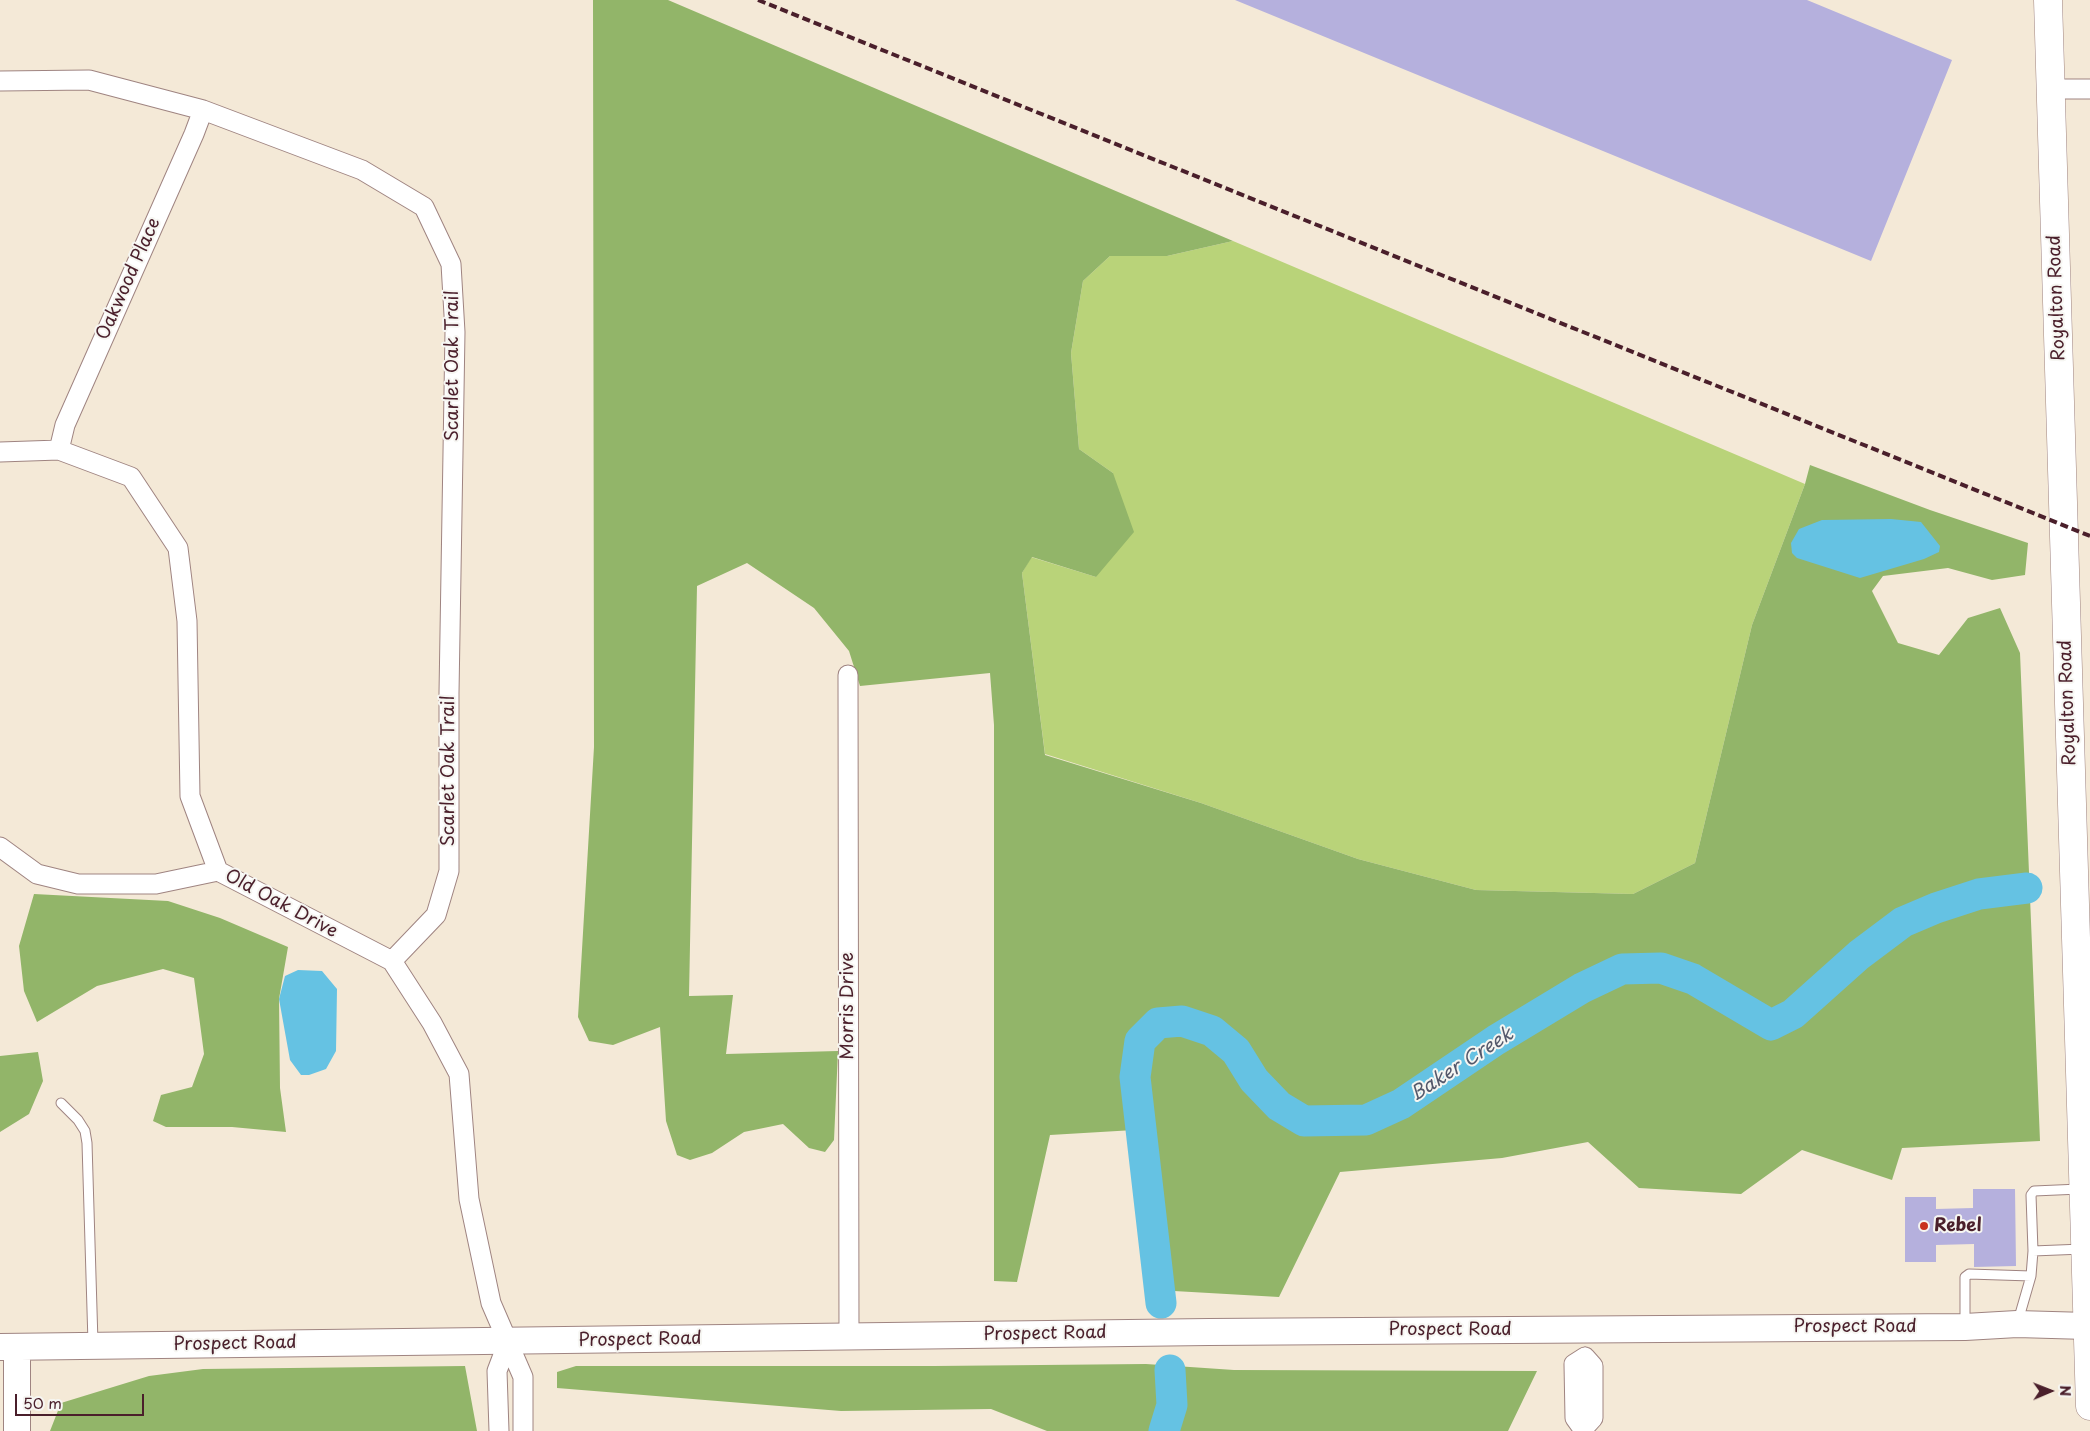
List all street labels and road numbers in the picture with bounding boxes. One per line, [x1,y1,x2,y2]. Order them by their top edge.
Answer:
street label: Oakwood Place [92,215,166,343]
street label: Royalton Road [2044,235,2070,361]
street label: Scarlet Oak Trail [442,290,464,442]
street label: Royalton Road [2055,640,2081,766]
street label: Scarlet Oak Trail [438,695,460,847]
street label: Old Oak Drive [221,865,341,943]
street label: Morris Drive [837,952,859,1060]
street label: Prospect Road [1793,1316,1917,1338]
street label: Prospect Road [1388,1319,1512,1341]
street label: Prospect Road [983,1322,1107,1346]
street label: Prospect Road [578,1328,702,1352]
street label: Prospect Road [173,1332,297,1356]

